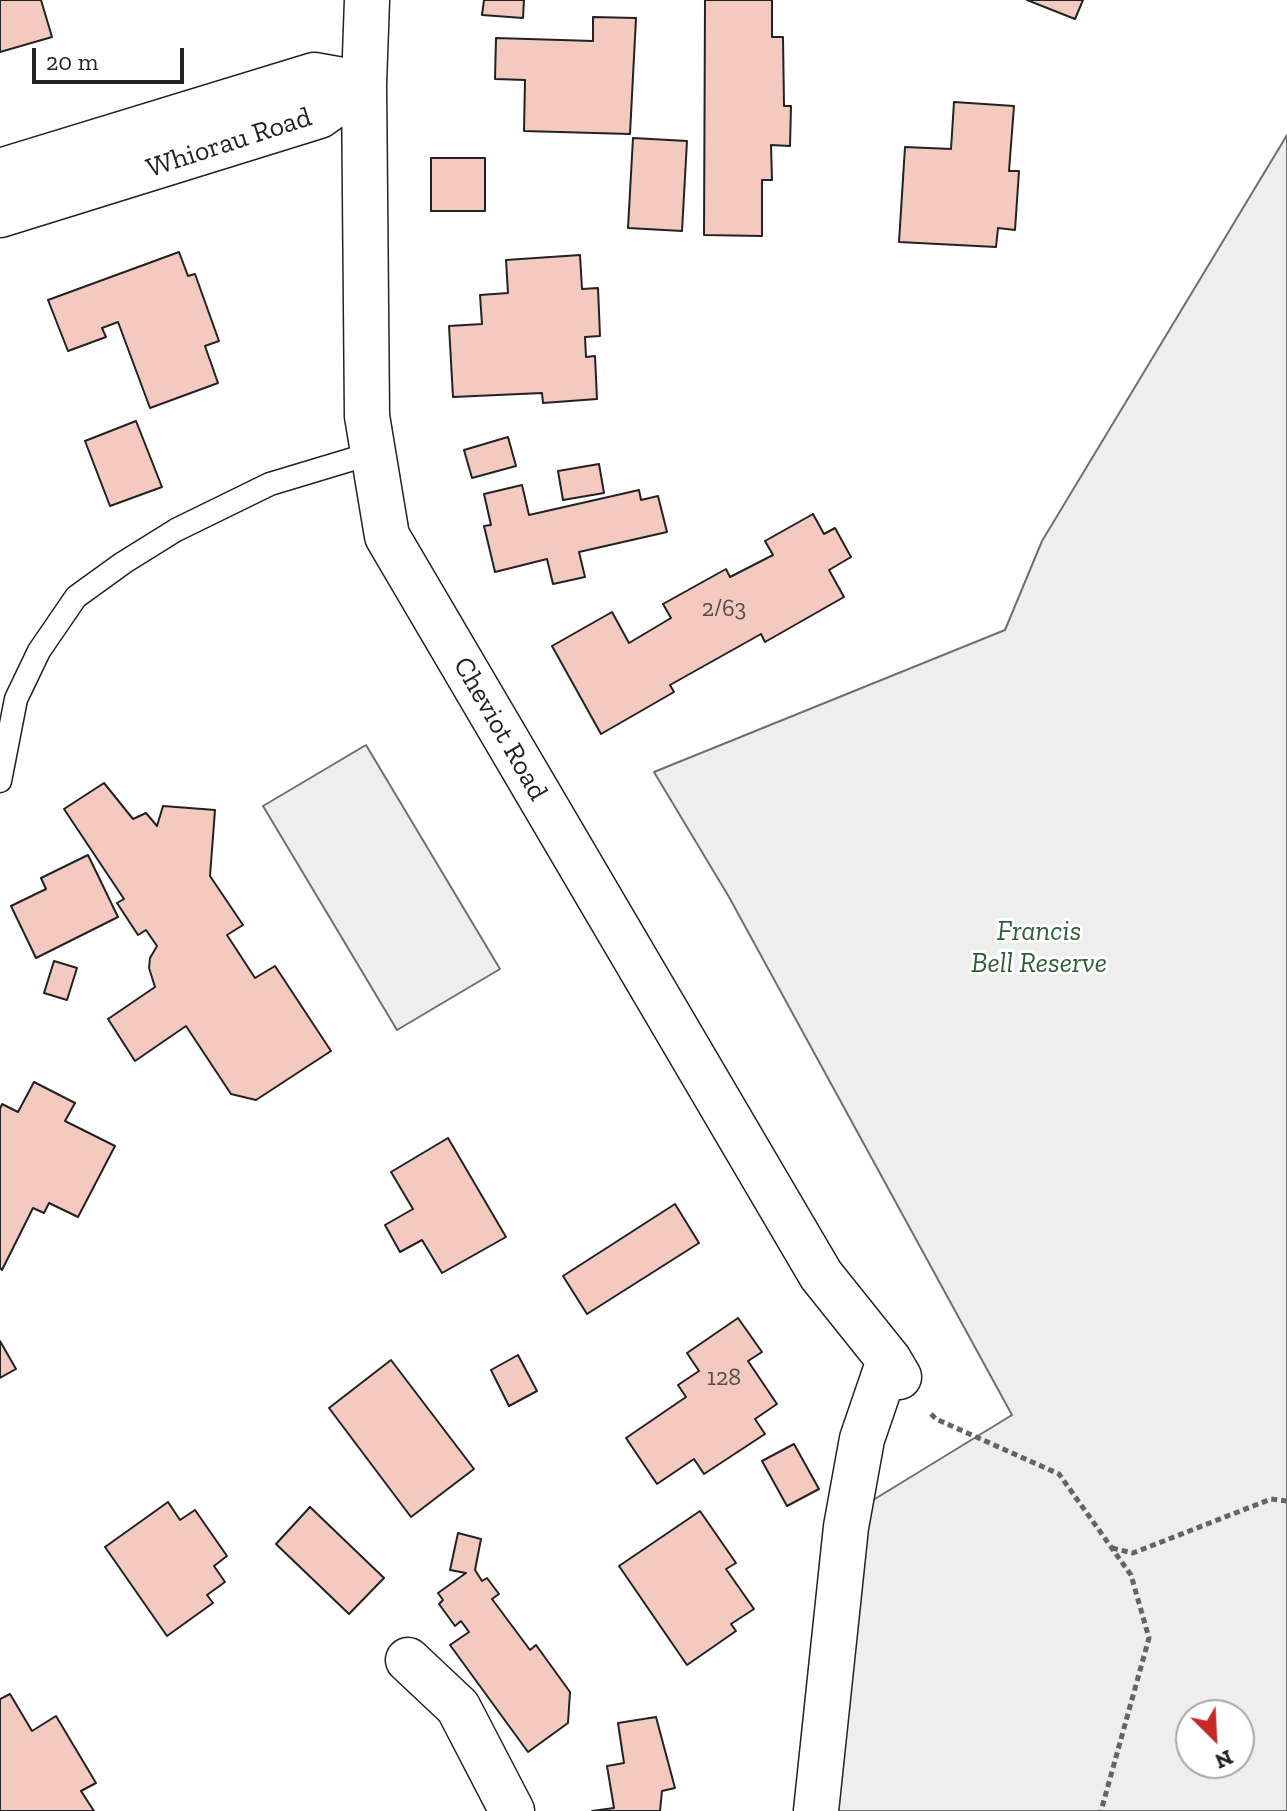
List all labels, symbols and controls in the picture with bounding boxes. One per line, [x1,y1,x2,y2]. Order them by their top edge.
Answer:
scale bar [36,32,188,82]
text: 20 m [46,47,98,76]
street label: Whiorau Road [142,101,316,185]
house number: 2/63 [702,595,746,623]
street label: Cheviot Road [445,651,555,807]
park label: Francis Bell Reserve [971,915,1107,981]
house number: 128 [707,1364,741,1392]
north arrow [1175,1699,1255,1779]
text: N [1211,1744,1237,1775]

